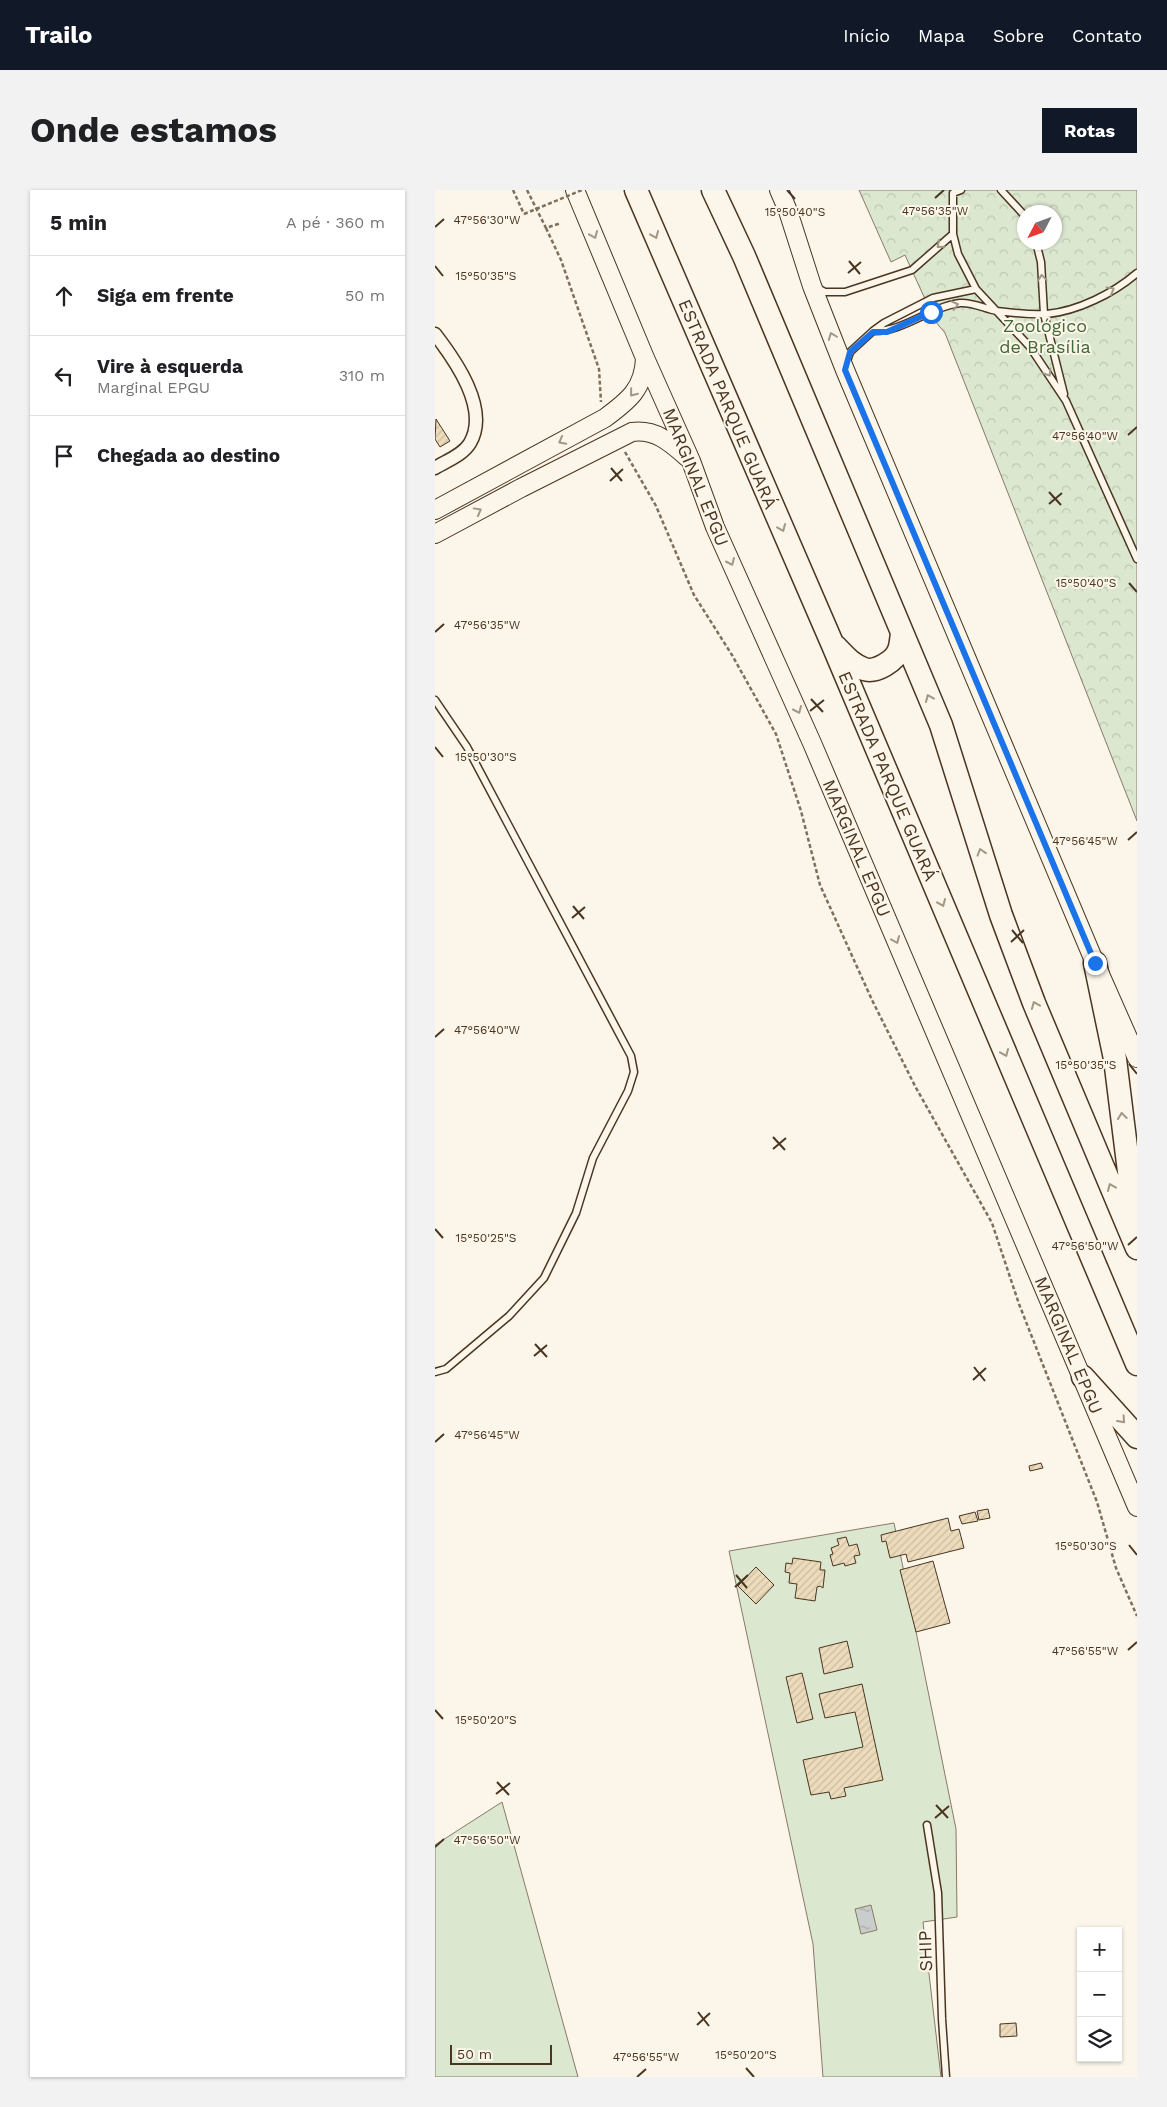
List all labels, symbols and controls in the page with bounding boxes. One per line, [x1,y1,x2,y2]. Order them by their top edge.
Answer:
text: Trailo [25,21,92,49]
text: Início [843,25,890,46]
text: Mapa [918,25,965,46]
text: Sobre [993,25,1044,46]
text: Contato [1072,25,1142,46]
button: Rotas [1042,108,1137,153]
text: Onde estamos [30,109,277,151]
text: 47°56'35"W [902,204,969,218]
text: 15°50'40"S [765,205,825,219]
north arrow [1017,205,1062,250]
text: 5 min [50,210,107,235]
text: A pé · 360 m [286,213,385,232]
text: 47°56'30"W [454,213,521,227]
one-way arrow [587,230,598,239]
one-way arrow [648,230,659,239]
one-way arrow [937,240,946,249]
text: 15°50'35"S [456,269,516,283]
one-way arrow [1037,274,1048,282]
icon: ahead [50,282,78,310]
text: Siga em frente [97,284,234,307]
text: 50 m [345,286,385,305]
one-way arrow [1105,286,1114,296]
street label: ESTRADA PARQUE GUARÁ [674,296,782,512]
one-way arrow [950,300,959,311]
route start [920,301,943,324]
park label: Zoológico de Brasília [999,315,1091,357]
one-way arrow [828,333,838,341]
text: Vire à esquerda [97,355,243,378]
icon: left [50,362,78,390]
text: 310 m [339,366,385,385]
one-way arrow [1042,368,1052,377]
text: Marginal EPGU [97,378,210,397]
one-way arrow [631,387,639,396]
street label: MARGINAL EPGU [659,405,733,549]
text: 47°56'40"W [1052,429,1119,443]
one-way arrow [559,435,568,445]
icon: arrive [50,442,78,470]
text: Chegada ao destino [97,444,280,467]
one-way arrow [473,507,482,517]
one-way arrow [776,523,787,532]
one-way arrow [725,557,735,566]
text: 15°50'40"S [1056,576,1116,590]
text: 47°56'35"W [454,618,521,632]
street label: ESTRADA PARQUE GUARÁ [834,668,942,884]
one-way arrow [925,694,936,703]
one-way arrow [791,705,802,714]
text: 15°50'30"S [455,750,517,764]
street label: MARGINAL EPGU [819,776,895,920]
text: 47°56'45"W [1052,834,1118,848]
one-way arrow [977,848,987,856]
one-way arrow [936,898,947,907]
one-way arrow [890,935,901,944]
route end [1084,952,1107,975]
one-way arrow [1031,1001,1041,1010]
text: 47°56'40"W [454,1023,521,1037]
one-way arrow [999,1048,1010,1057]
text: 15°50'35"S [1056,1058,1116,1072]
one-way arrow [1117,1111,1128,1119]
one-way arrow [1107,1183,1118,1192]
text: 15°50'25"S [456,1231,516,1245]
text: 47°56'50"W [1052,1239,1119,1253]
street label: MARGINAL EPGU [1031,1273,1107,1417]
one-way arrow [1116,1414,1125,1423]
text: 47°56'45"W [454,1428,520,1442]
text: 15°50'30"S [1055,1539,1117,1553]
text: 47°56'55"W [1052,1644,1119,1658]
text: 15°50'20"S [455,1713,517,1727]
text: 47°56'50"W [454,1833,521,1847]
map controls [1077,1927,1122,2062]
button: + [1077,1927,1122,1972]
street label: SHIP [914,1930,936,1972]
button: − [1077,1972,1122,2017]
button: layers [1077,2017,1122,2062]
scale bar [450,2042,553,2065]
text: 50 m [457,2046,492,2062]
text: 15°50'20"S [715,2048,777,2062]
text: 47°56'55"W [613,2050,680,2064]

